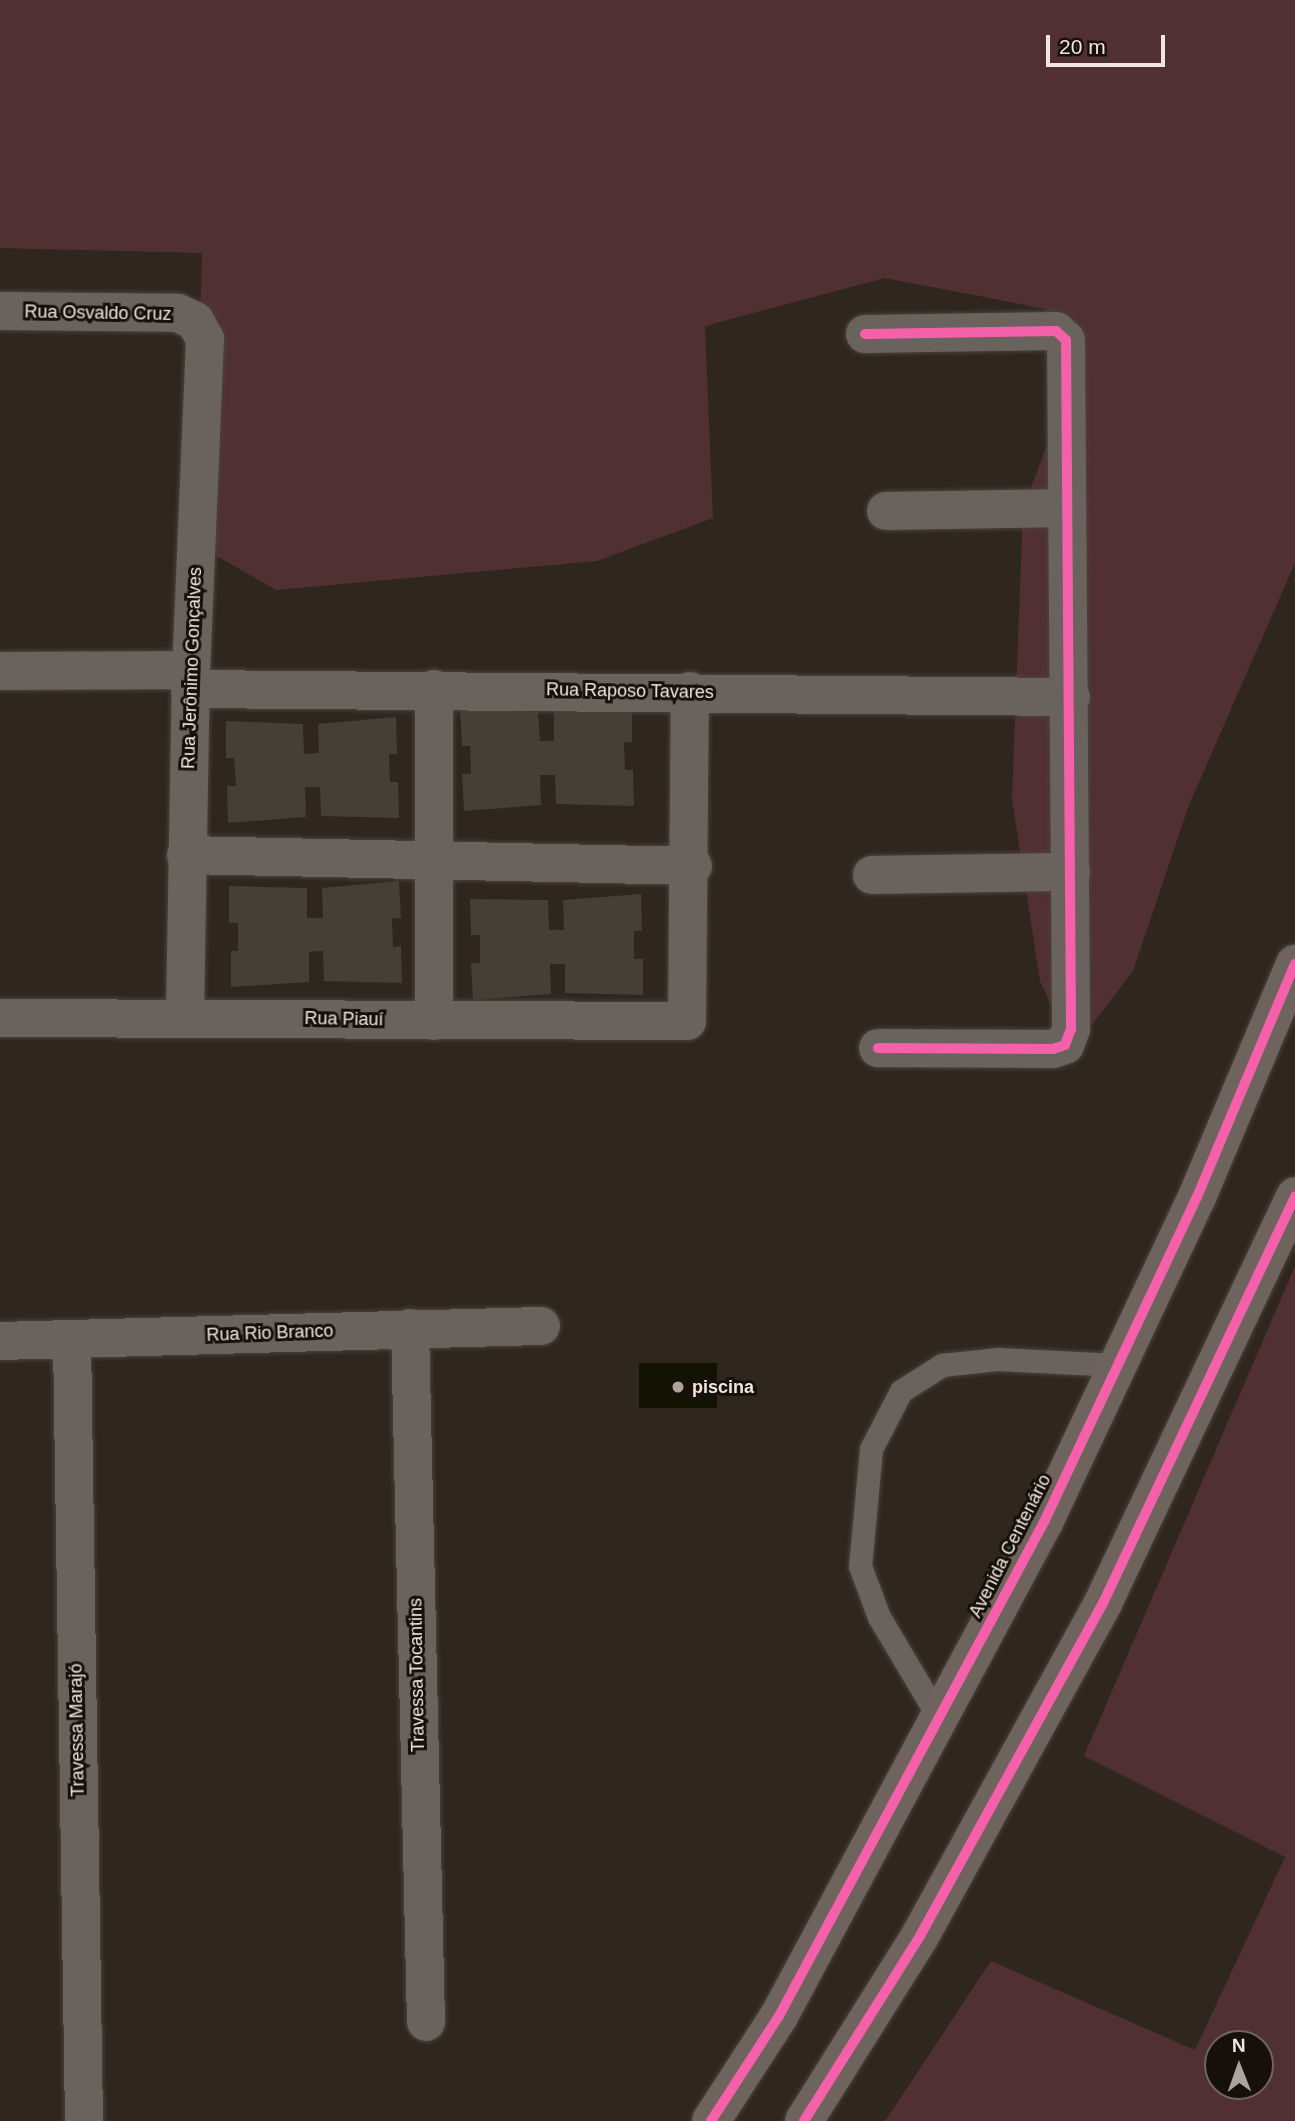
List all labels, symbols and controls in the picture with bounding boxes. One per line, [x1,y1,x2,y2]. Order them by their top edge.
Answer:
scale bar [1050,21,1169,65]
text: 20 m [1059,35,1106,58]
street label: Rua Osvaldo Cruz [24,301,172,325]
street label: Rua Jerônimo Gonçalves [178,567,206,769]
street label: Rua Raposo Tavares [546,679,714,703]
street label: Rua Piauí [304,1008,384,1030]
street label: Rua Rio Branco [206,1320,334,1346]
place label: piscina [692,1376,754,1398]
marker: piscina [670,1379,686,1395]
street label: Avenida Centenário [965,1471,1055,1621]
street label: Travessa Tocantins [405,1598,429,1752]
street label: Travessa Marajó [65,1663,89,1797]
north arrow [1204,2030,1274,2100]
text: N [1232,2035,1246,2056]

